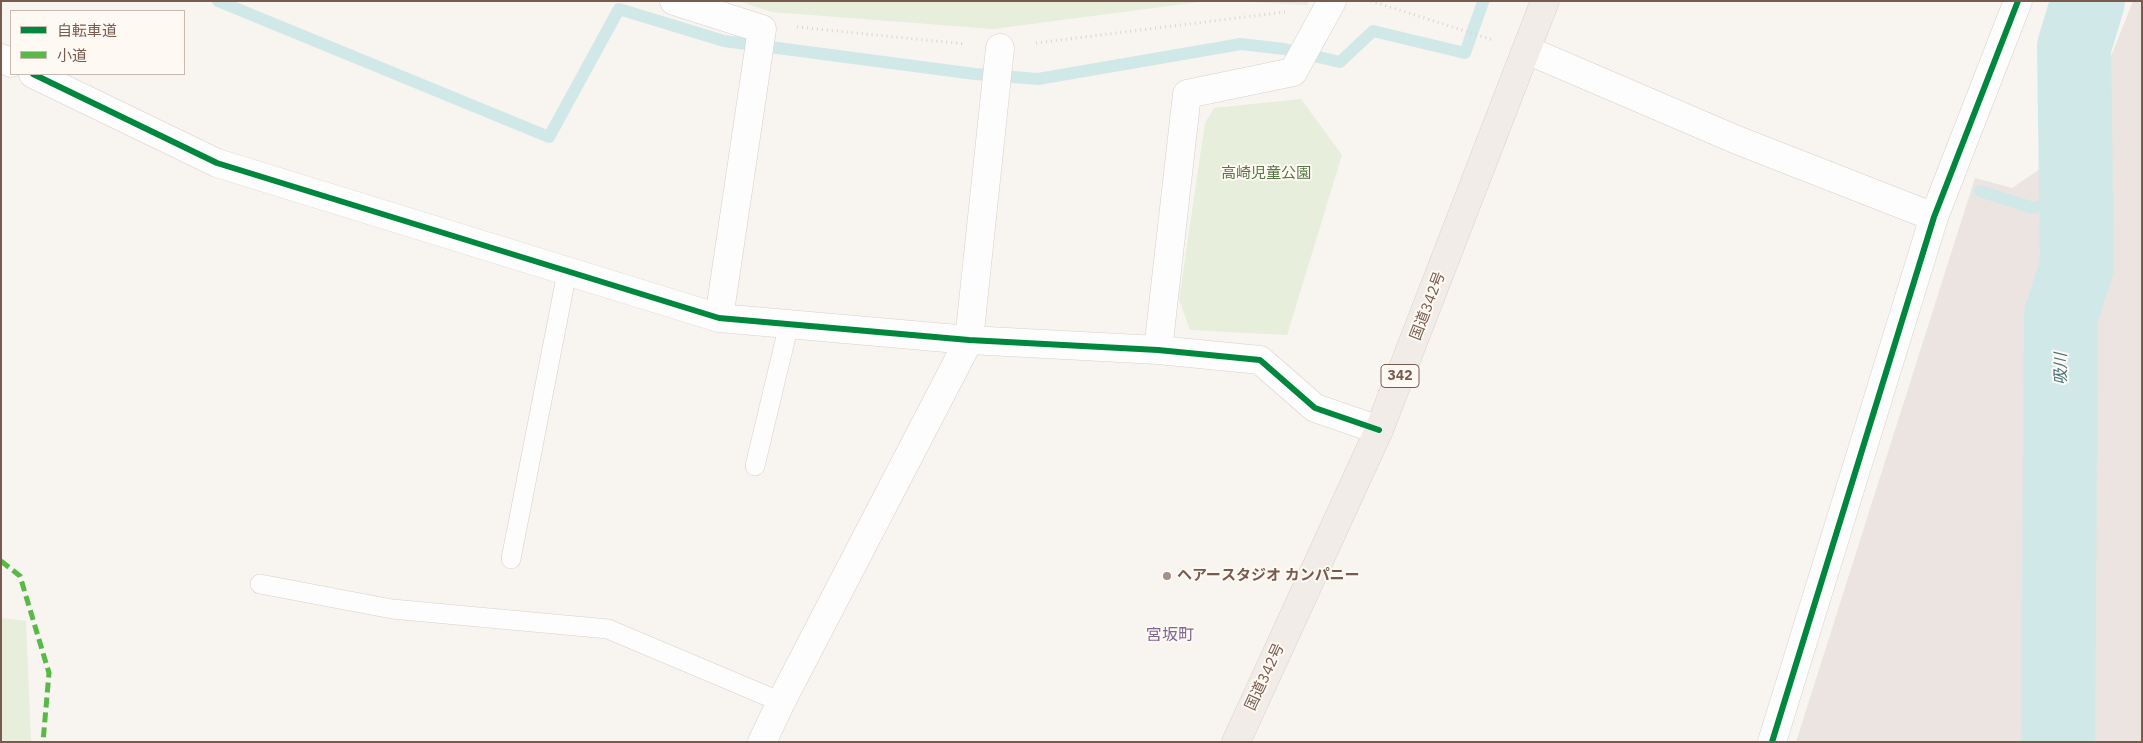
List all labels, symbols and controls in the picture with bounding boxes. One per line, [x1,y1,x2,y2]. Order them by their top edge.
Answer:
legend [10,10,185,75]
text: 自転車道 [57,21,117,40]
text: 小道 [57,46,87,65]
park label: 高崎児童公園 [1221,165,1311,183]
street label: 国道342号 [1407,269,1449,343]
water label: 吸川 [2051,353,2071,385]
road number: 342 [1381,364,1419,388]
place label: ヘアースタジオ カンパニー [1177,567,1360,585]
marker: ヘアースタジオ カンパニー [1161,570,1173,582]
district label: 宮坂町 [1146,625,1194,645]
street label: 国道342号 [1242,641,1288,713]

